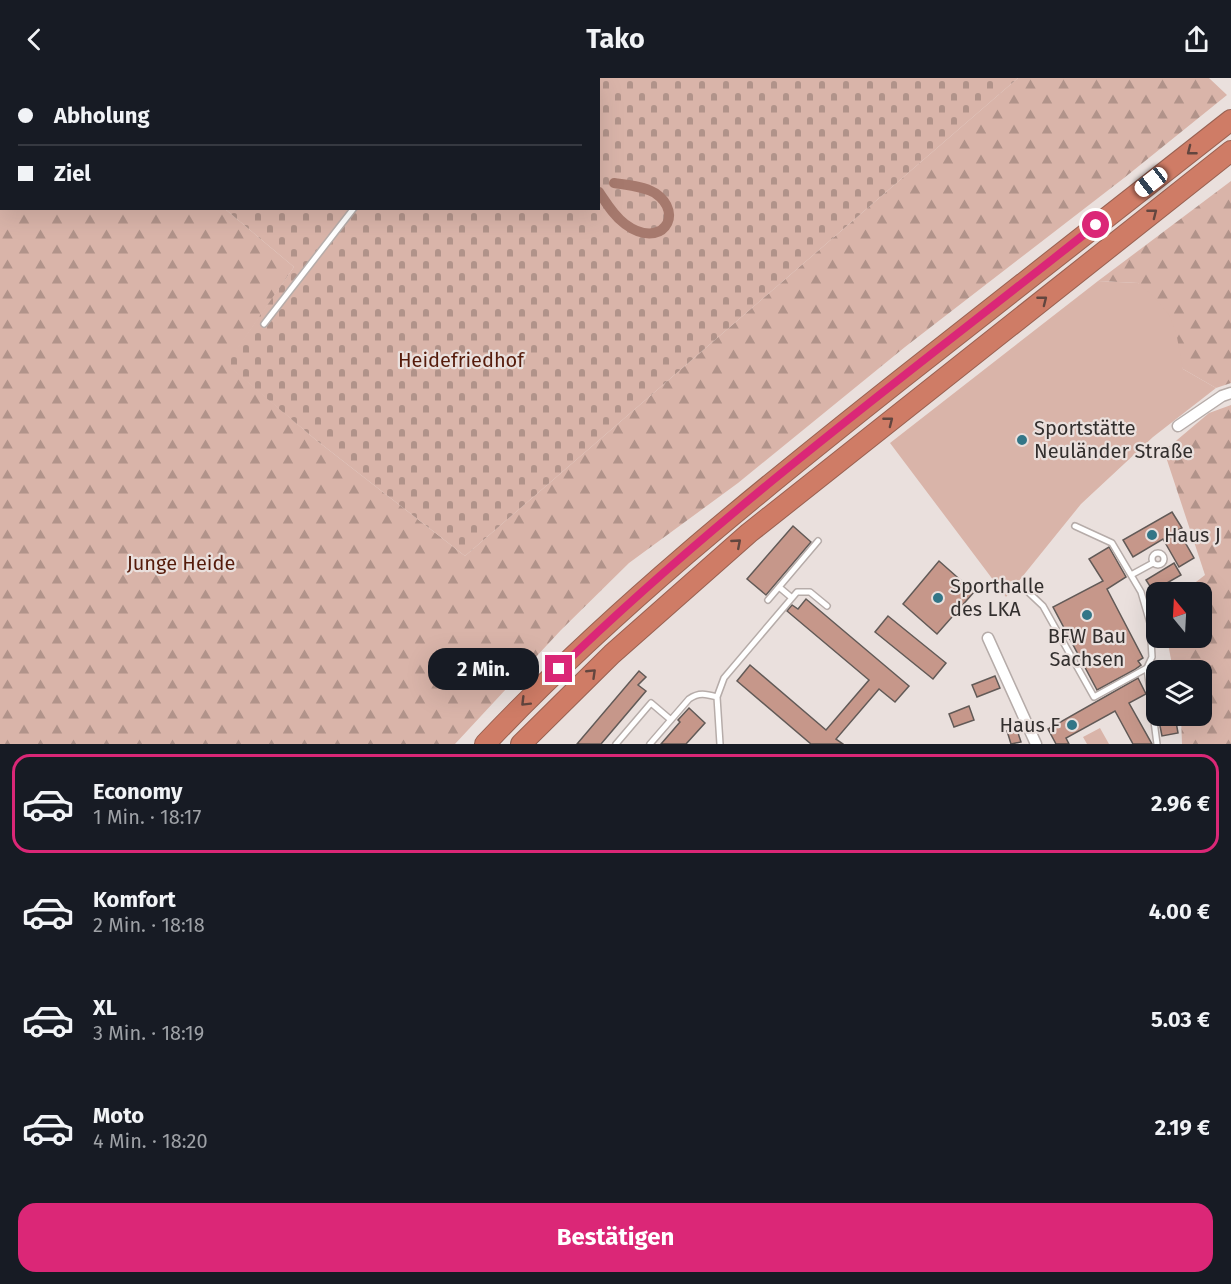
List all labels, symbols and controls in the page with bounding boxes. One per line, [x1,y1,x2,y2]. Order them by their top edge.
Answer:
icon: back [18,23,51,56]
text: Tako [586,23,645,55]
icon: share [1180,23,1213,56]
text: Abholung [54,102,150,129]
one-way arrow [1187,143,1198,154]
text: Ziel [54,160,91,187]
car [1131,164,1171,200]
one-way arrow [1146,210,1157,221]
route start [1082,211,1109,238]
one-way arrow [1036,297,1047,308]
park label: Heidefriedhof [398,348,525,372]
place label: Sportstätte Neuländer Straße [1034,416,1193,463]
one-way arrow [883,417,894,428]
marker: Sportstätte Neuländer Straße [1015,433,1029,447]
place label: Haus J [1164,523,1221,547]
marker: Haus J [1145,528,1159,542]
one-way arrow [730,539,741,550]
park label: Junge Heide [127,551,235,575]
place label: Sporthalle des LKA [950,574,1044,621]
north arrow [1146,582,1212,648]
map controls [1146,582,1212,726]
marker: Sporthalle des LKA [931,591,945,605]
marker: BFW Bau Sachsen [1080,608,1094,622]
place label: BFW Bau Sachsen [1048,624,1126,671]
callout: 2 Min. [427,648,538,690]
route end [545,655,572,682]
text: 2 Min. [457,657,510,681]
button: layers [1146,660,1212,726]
one-way arrow [585,670,596,681]
one-way arrow [522,695,533,706]
place label: Haus F [999,713,1060,737]
marker: Haus F [1065,718,1079,732]
icon: car [21,777,75,831]
text: Economy [93,778,182,805]
text: 2.96 € [1151,790,1210,817]
text: 1 Min. · 18:17 [93,805,201,829]
icon: car [21,885,75,939]
text: Komfort [93,886,176,913]
text: 4.00 € [1149,898,1210,925]
text: 2 Min. · 18:18 [93,913,205,937]
icon: car [21,993,75,1047]
text: XL [93,994,117,1021]
text: 5.03 € [1151,1006,1210,1033]
text: 3 Min. · 18:19 [93,1021,204,1045]
icon: car [21,1101,75,1155]
text: Moto [93,1102,144,1129]
text: 2.19 € [1155,1114,1210,1141]
text: 4 Min. · 18:20 [93,1129,208,1153]
button: Bestätigen [18,1203,1213,1272]

